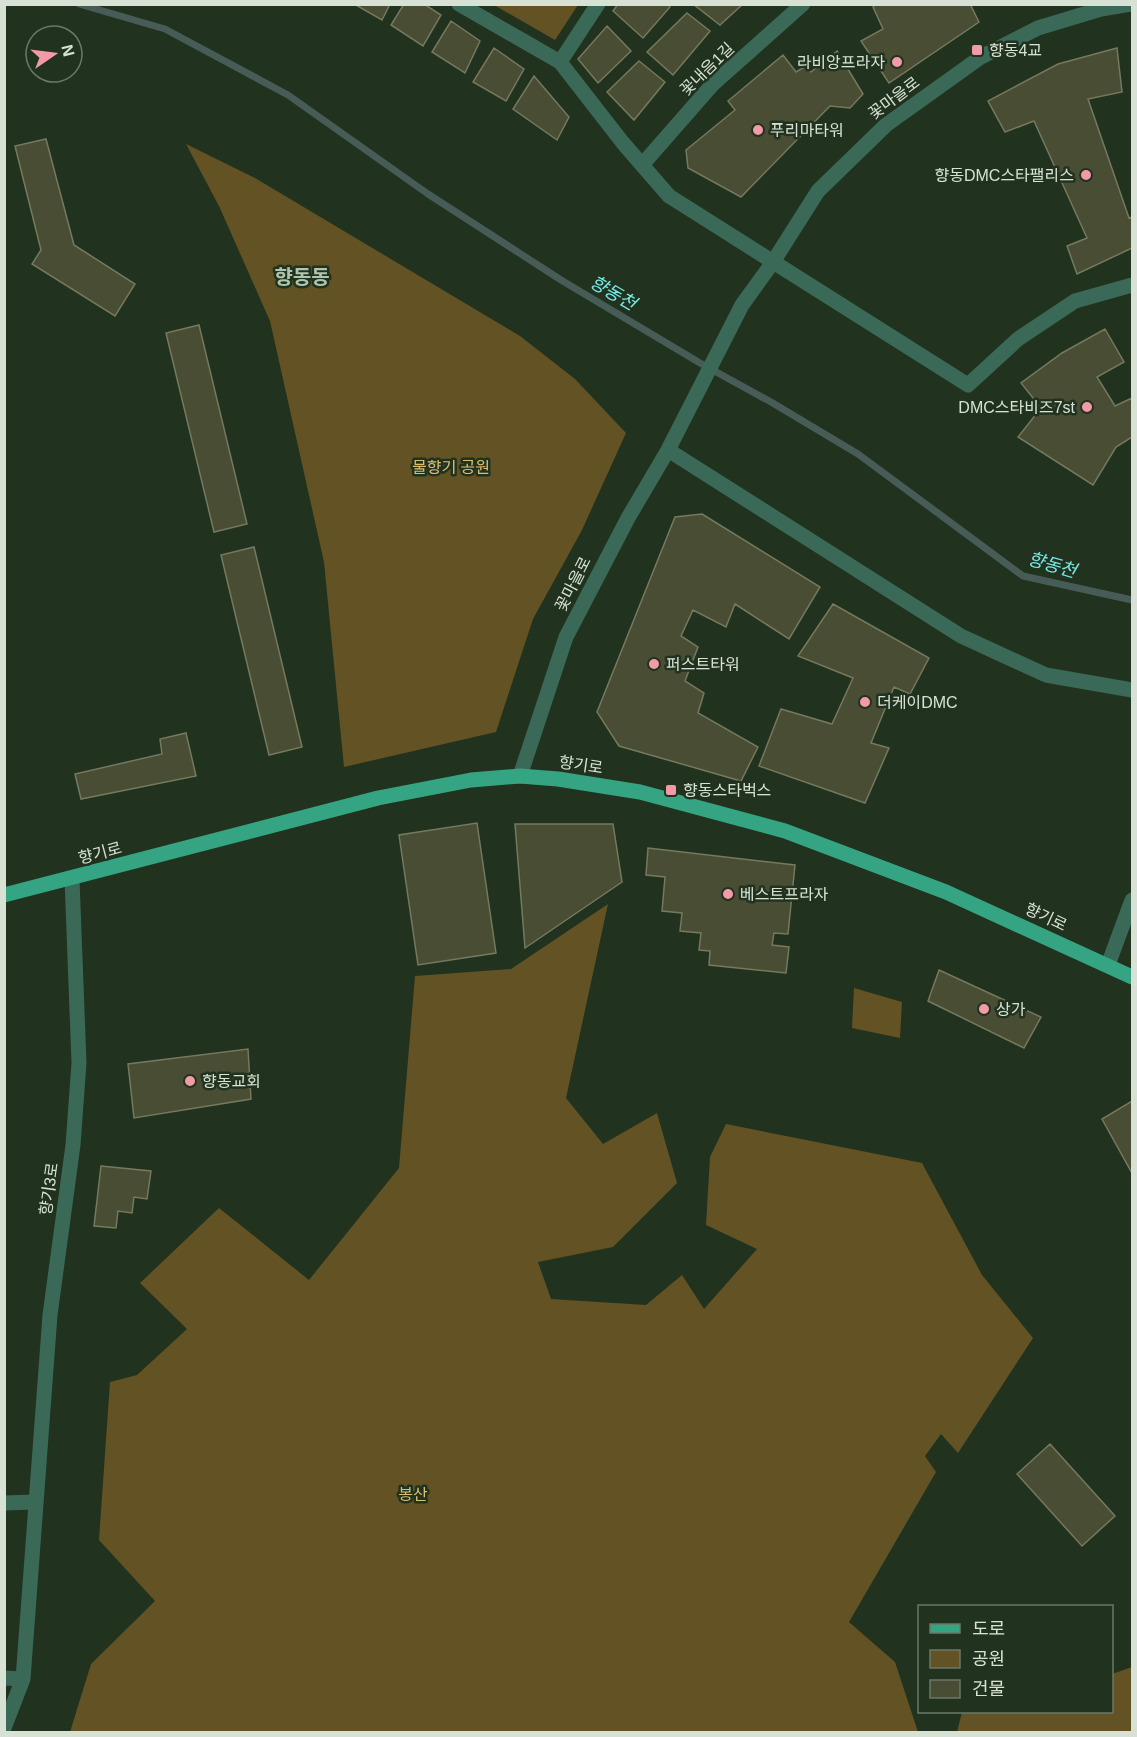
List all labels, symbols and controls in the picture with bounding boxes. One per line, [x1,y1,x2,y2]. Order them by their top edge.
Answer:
north arrow [24,24,84,84]
street label: 꽃내음1길 [677,39,737,99]
place label: 향동4교 [989,42,1042,59]
text: N [58,43,78,58]
marker: 향동4교 [970,43,984,57]
place label: 라비앙프라자 [797,54,885,71]
marker: 라비앙프라자 [890,55,904,69]
street label: 꽃마을로 [865,73,923,123]
place label: 푸리마타워 [770,122,844,139]
marker: 푸리마타워 [751,123,765,137]
place label: 향동DMC스타팰리스 [935,167,1074,184]
marker: 향동DMC스타팰리스 [1079,168,1093,182]
district label: 향동동 [274,266,330,288]
water label: 향동천 [586,272,642,315]
place label: DMC스타비즈7st [958,399,1076,416]
marker: DMC스타비즈7st [1080,400,1094,414]
park label: 물향기 공원 [412,459,490,476]
water label: 향동천 [1025,549,1081,582]
street label: 꽃마을로 [552,554,594,614]
place label: 퍼스트타워 [666,656,740,673]
marker: 퍼스트타워 [647,657,661,671]
place label: 더케이DMC [877,694,958,711]
marker: 더케이DMC [858,695,872,709]
street label: 향기로 [558,754,604,777]
place label: 향동스타벅스 [683,782,771,799]
marker: 향동스타벅스 [664,783,678,797]
street label: 향기로 [76,839,124,867]
place label: 베스트프라자 [740,886,829,903]
marker: 베스트프라자 [721,887,735,901]
street label: 향기로 [1022,900,1070,934]
place label: 상가 [996,1001,1026,1018]
marker: 상가 [977,1002,991,1016]
place label: 향동교회 [202,1073,261,1090]
marker: 향동교회 [183,1074,197,1088]
street label: 향기3로 [37,1161,61,1216]
park label: 봉산 [398,1486,428,1503]
legend [918,1605,1113,1713]
text: 도로 [972,1619,1005,1639]
text: 공원 [972,1649,1005,1669]
text: 건물 [972,1679,1005,1699]

